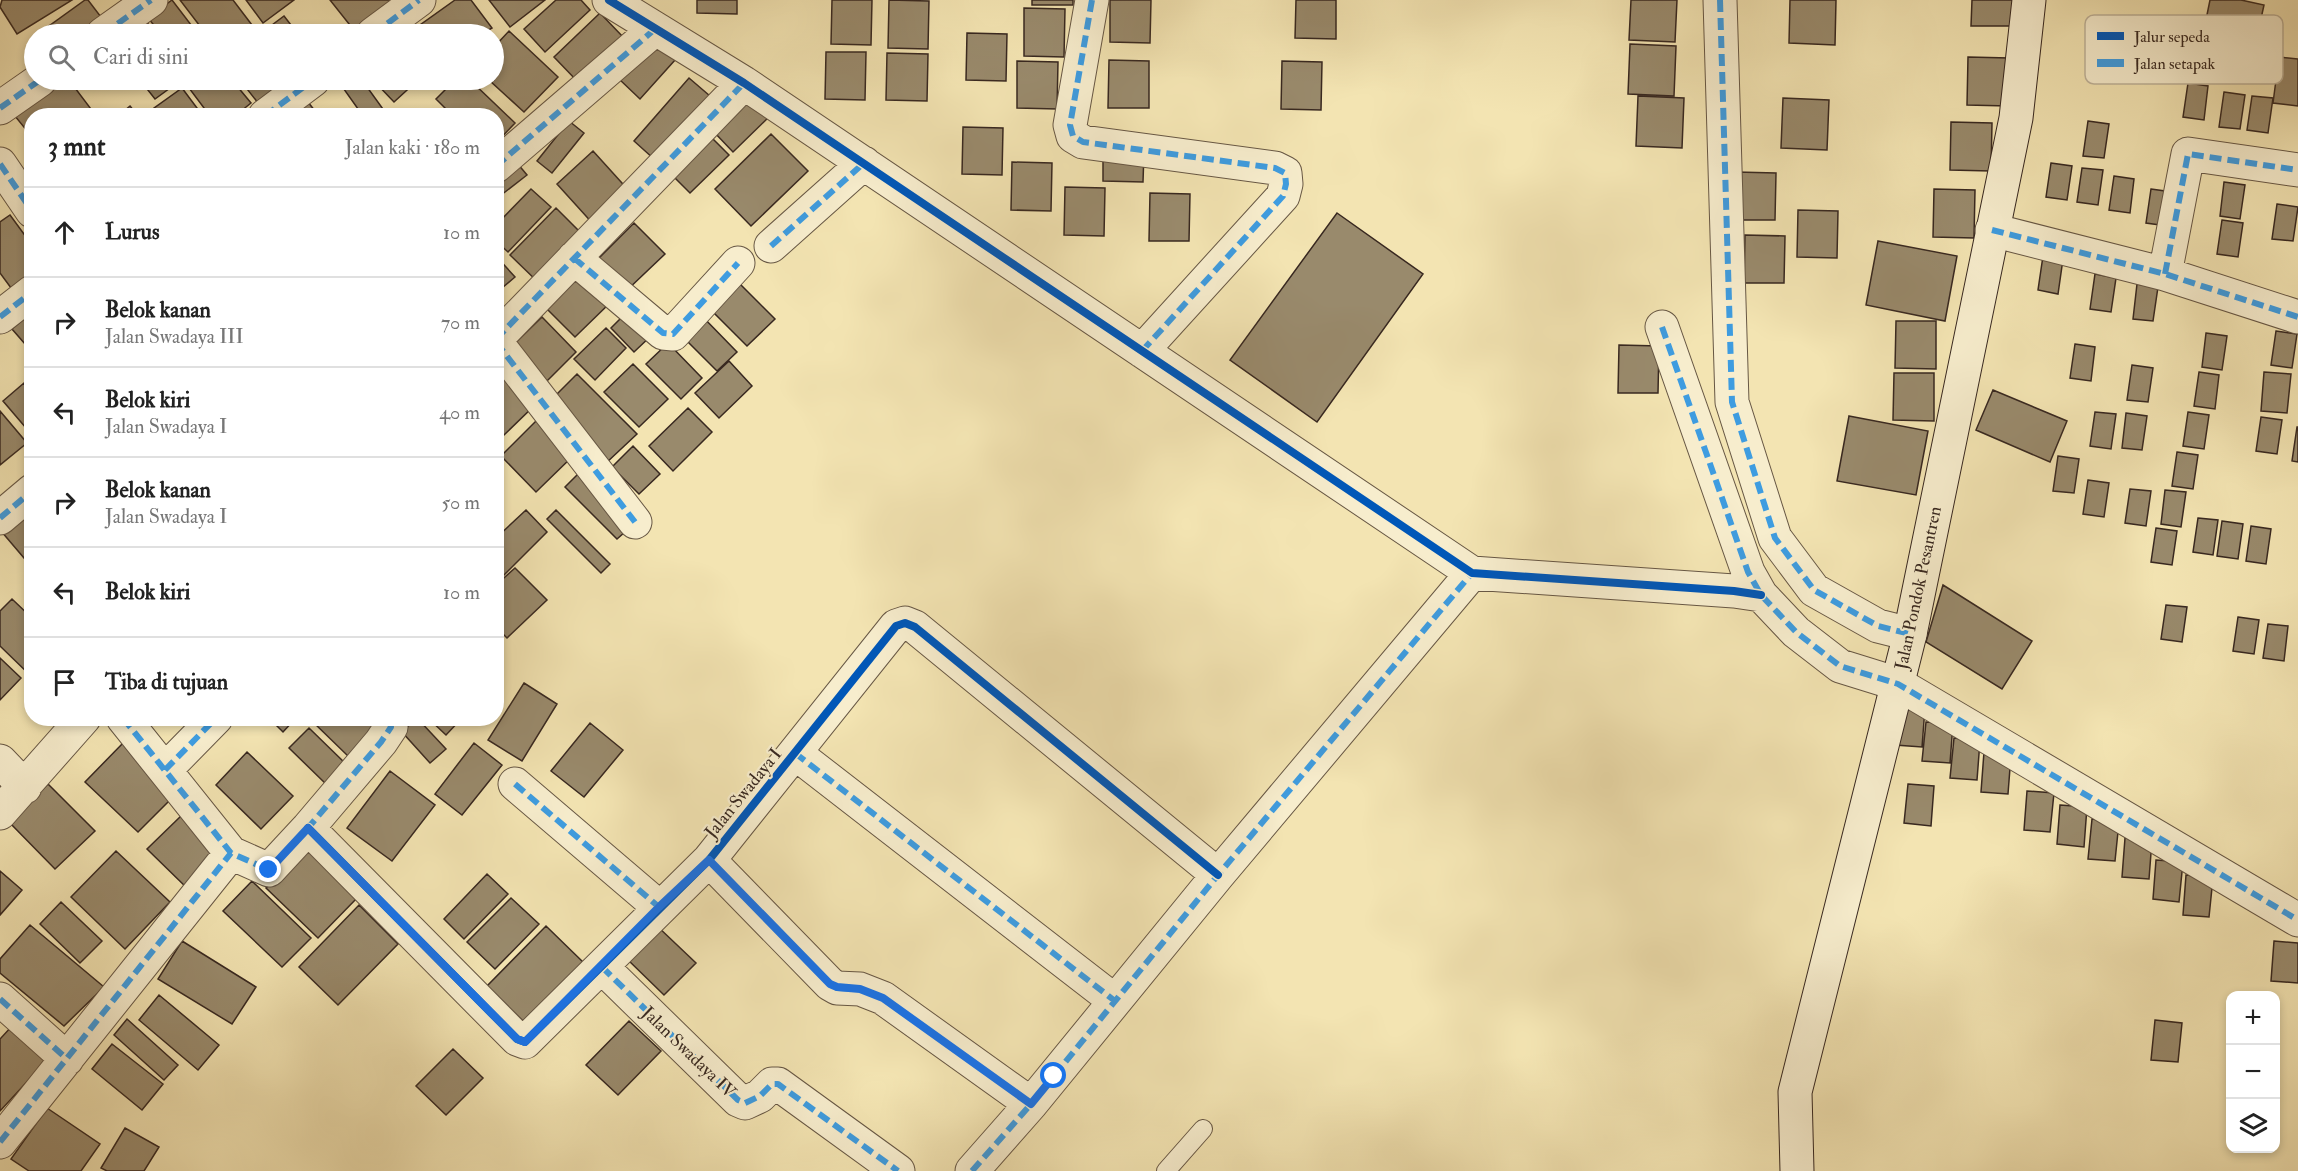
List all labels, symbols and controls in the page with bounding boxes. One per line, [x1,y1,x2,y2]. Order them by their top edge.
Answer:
legend [2085,15,2283,84]
search box [24,24,504,90]
text: Jalur sepeda [2133,27,2210,48]
icon: search [45,41,78,74]
text: Cari di sini [93,43,189,71]
text: Jalan setapak [2133,54,2216,75]
text: 3 mnt [48,131,105,163]
text: Jalan kaki · 180 m [345,135,480,160]
icon: ahead [48,216,81,249]
text: Lurus [105,218,159,246]
text: 10 m [443,220,480,245]
text: Belok kanan [105,296,211,324]
icon: right [48,306,81,339]
text: 70 m [441,310,480,335]
text: Jalan Swadaya III [105,324,243,349]
text: Belok kiri [105,386,190,414]
icon: left [48,396,81,429]
text: 40 m [439,400,480,425]
text: Jalan Swadaya I [105,414,227,439]
text: Belok kanan [105,476,211,504]
icon: right [48,486,81,519]
text: 50 m [441,490,480,515]
text: Jalan Swadaya I [105,504,227,529]
street label: Jalan Pondok Pesantren [1890,504,1947,673]
icon: left [48,576,81,609]
text: Belok kiri [105,578,190,606]
text: 10 m [443,580,480,605]
icon: arrive [48,666,81,699]
text: Tiba di tujuan [105,668,228,696]
street label: Jalan Swadaya I [699,743,787,844]
route end [255,856,281,882]
map controls [2226,991,2280,1153]
button: + [2226,991,2280,1045]
street label: Jalan Swadaya IV [636,1001,742,1104]
button: − [2226,1045,2280,1099]
route start [1040,1062,1066,1088]
button: layers [2226,1099,2280,1153]

